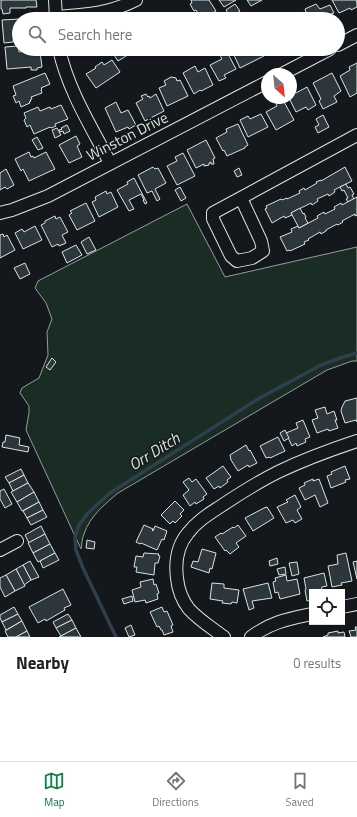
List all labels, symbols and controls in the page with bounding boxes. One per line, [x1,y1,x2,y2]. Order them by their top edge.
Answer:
search box [12,12,345,56]
icon: search [26,23,48,45]
text: Search here [58,23,132,46]
north arrow [261,68,297,104]
street label: Winston Drive [82,106,172,166]
water label: Orr Ditch [124,425,185,476]
map controls [309,589,345,625]
button: locate [309,589,345,625]
text: Nearby [16,650,69,676]
text: 0 results [293,653,341,673]
tab: Map [43,770,65,810]
tab: Directions [152,770,199,810]
tab: Saved [286,770,314,810]

